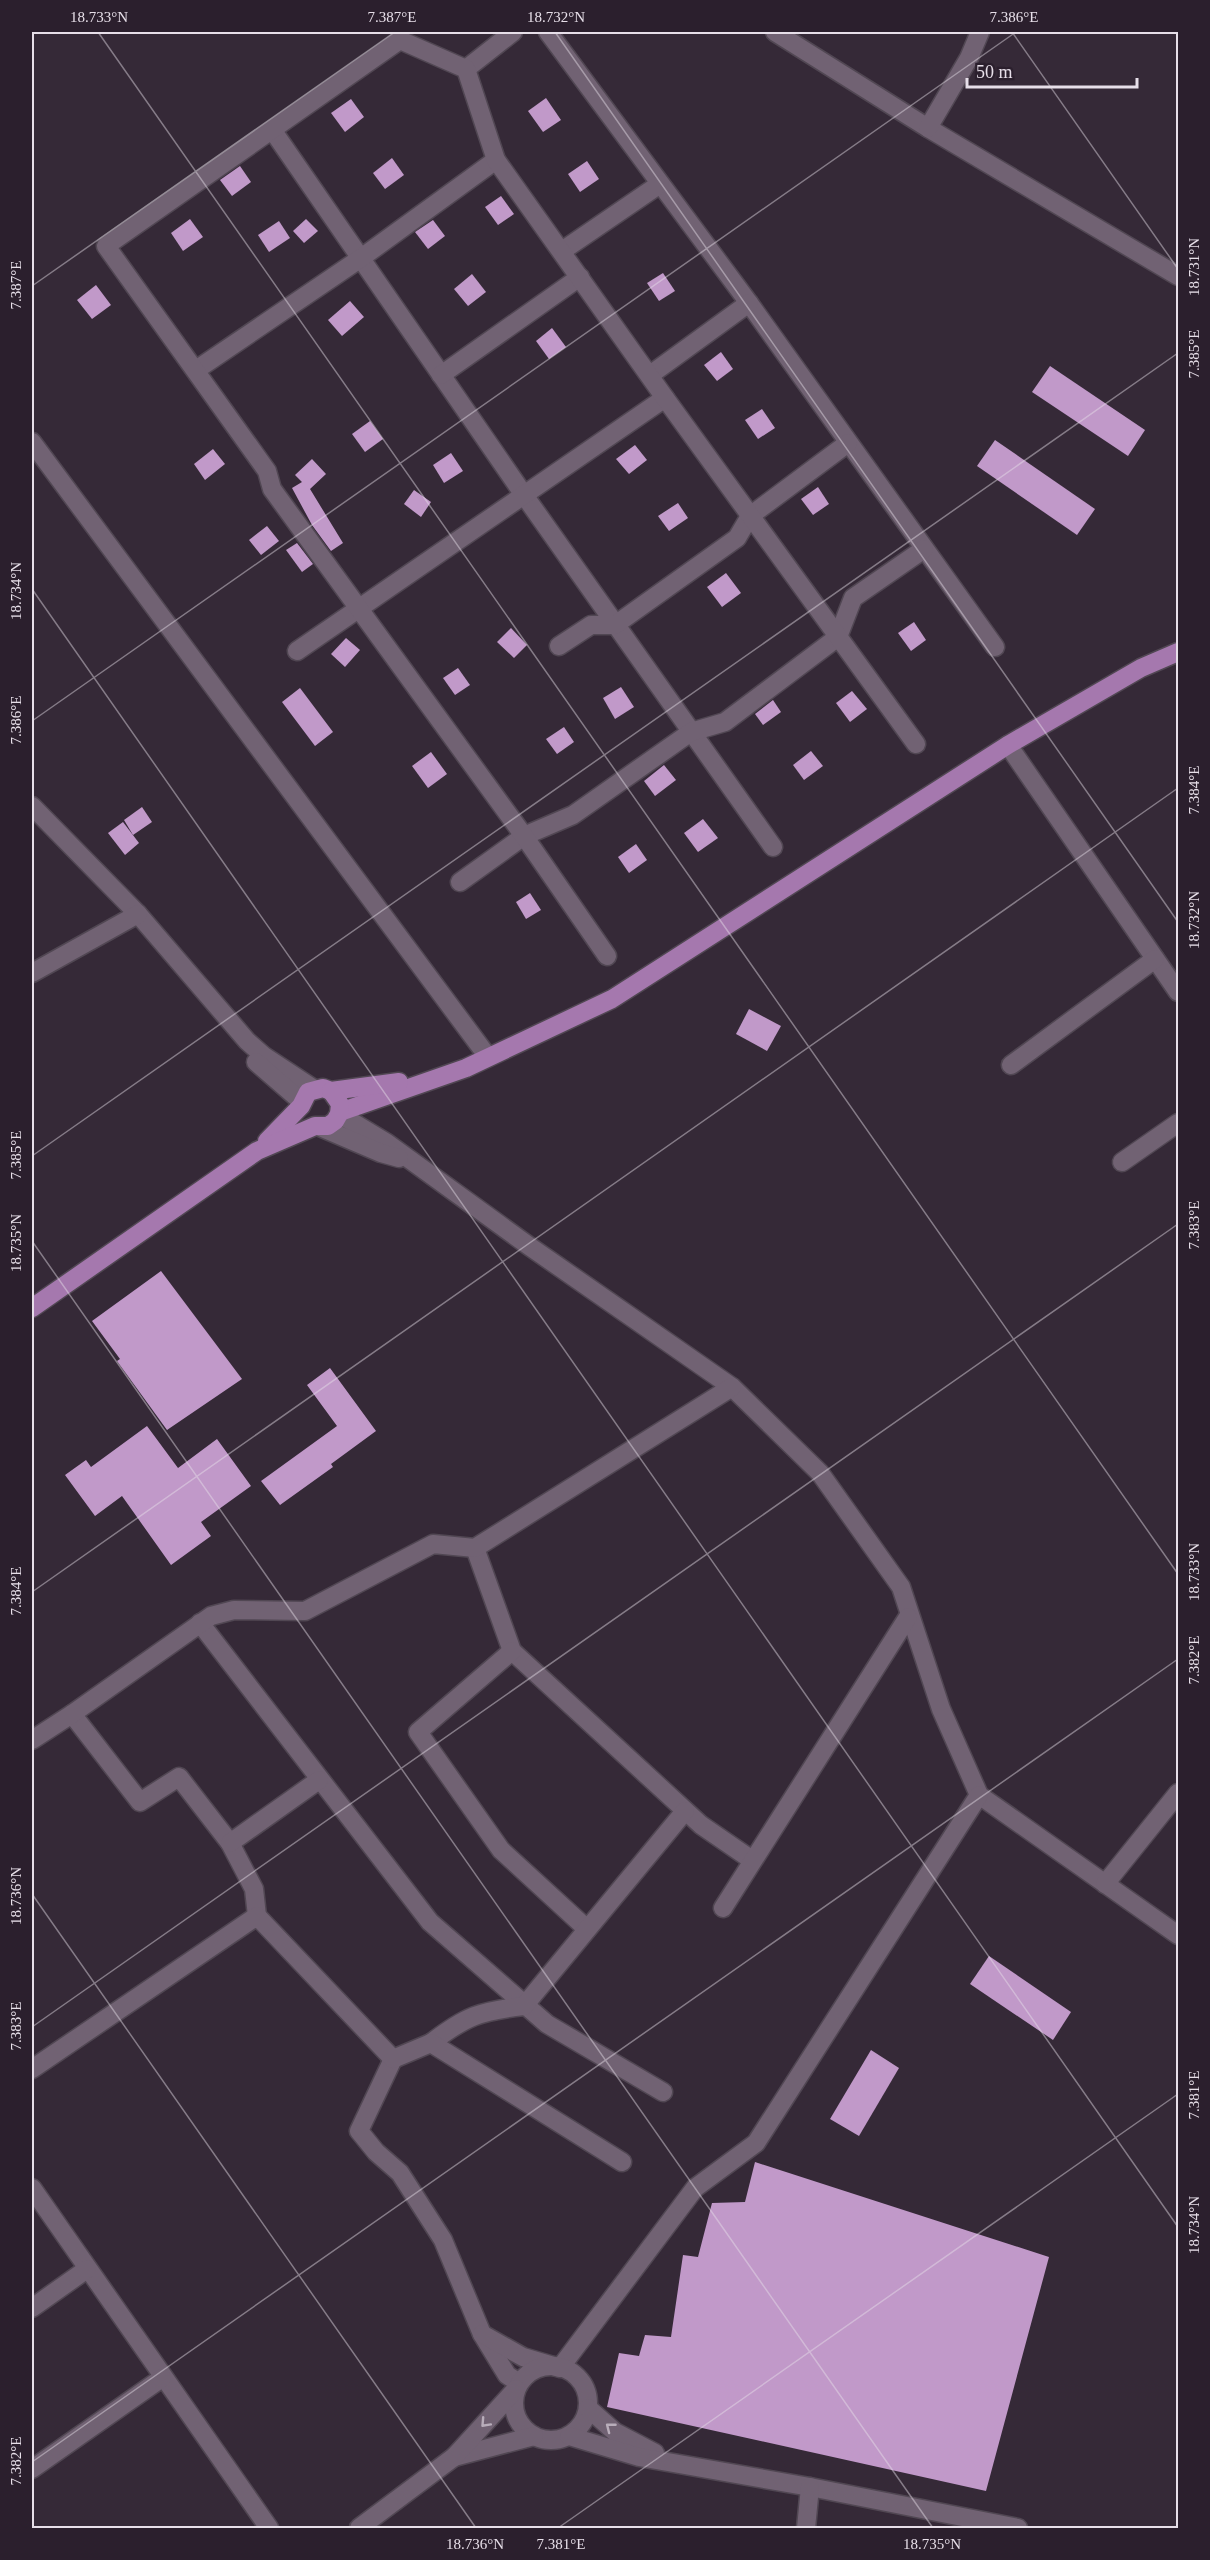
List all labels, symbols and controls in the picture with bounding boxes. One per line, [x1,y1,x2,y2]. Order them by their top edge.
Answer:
text: 18.733°N [70,9,128,25]
text: 7.387°E [368,9,416,25]
text: 18.732°N [527,9,585,25]
text: 7.386°E [990,9,1038,25]
scale bar [967,51,1136,89]
text: 50 m [976,62,1013,82]
text: 18.731°N [1186,238,1202,296]
text: 7.387°E [8,261,24,309]
text: 7.385°E [1186,330,1202,378]
text: 18.734°N [8,562,24,620]
text: 7.386°E [8,696,24,744]
text: 7.384°E [1186,766,1202,814]
text: 18.732°N [1186,891,1202,949]
text: 7.385°E [8,1131,24,1179]
text: 7.383°E [1186,1201,1202,1249]
text: 18.735°N [8,1214,24,1272]
text: 18.733°N [1186,1543,1202,1601]
text: 7.384°E [8,1567,24,1615]
text: 7.382°E [1186,1636,1202,1684]
text: 18.736°N [8,1867,24,1925]
text: 7.383°E [8,2002,24,2050]
text: 7.381°E [1186,2071,1202,2119]
text: 18.734°N [1186,2196,1202,2254]
one-way arrow [481,2416,492,2427]
one-way arrow [606,2424,617,2435]
text: 7.382°E [8,2437,24,2485]
text: 18.736°N [446,2536,504,2552]
text: 7.381°E [537,2536,585,2552]
text: 18.735°N [903,2536,961,2552]

